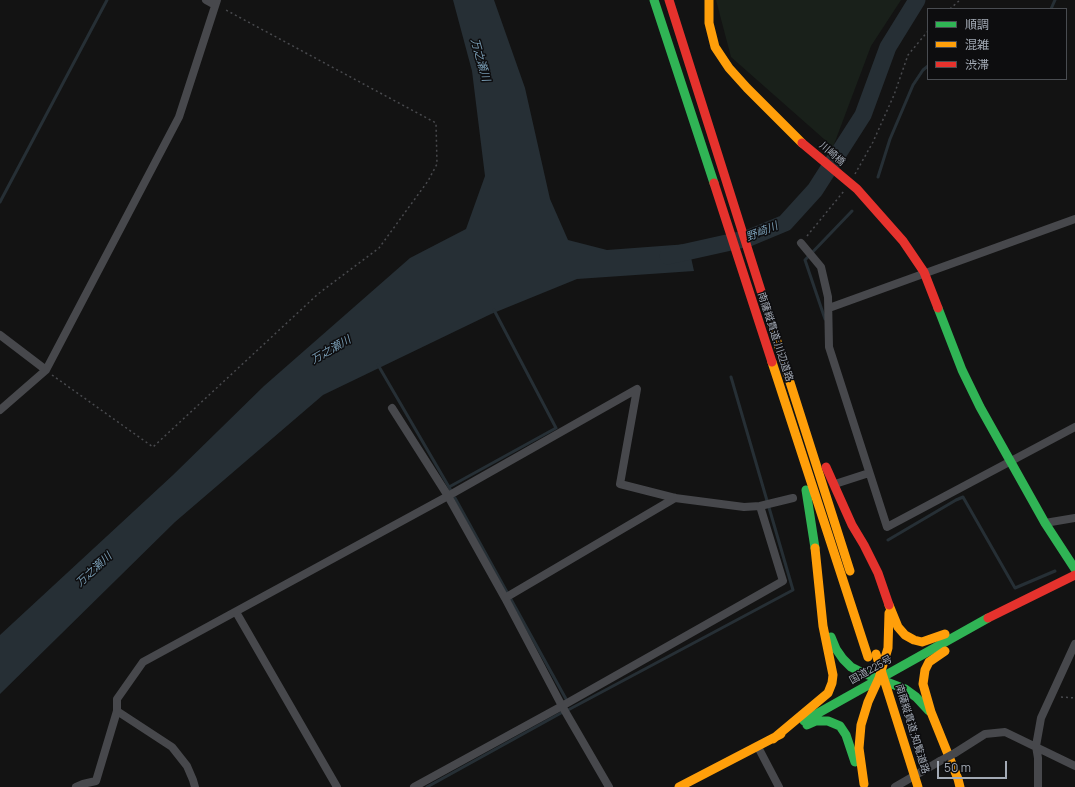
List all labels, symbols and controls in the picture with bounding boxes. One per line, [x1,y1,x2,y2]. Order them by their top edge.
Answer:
legend [927,8,1067,80]
text: 順調 [965,16,989,33]
text: 混雑 [965,36,989,53]
water label: 万之瀬川 [468,37,492,83]
text: 渋滞 [965,56,989,73]
street label: 川崎橋 [817,140,847,168]
water label: 野崎川 [744,220,780,244]
street label: 南薩縦貫道;川辺道路 [755,291,795,383]
water label: 万之瀬川 [309,333,353,367]
water label: 万之瀬川 [73,550,115,590]
street label: 国道225号 [847,653,895,687]
street label: 南薩縦貫道;知覧道路 [893,683,931,775]
scale bar [939,753,1009,779]
text: 50 m [944,759,971,776]

